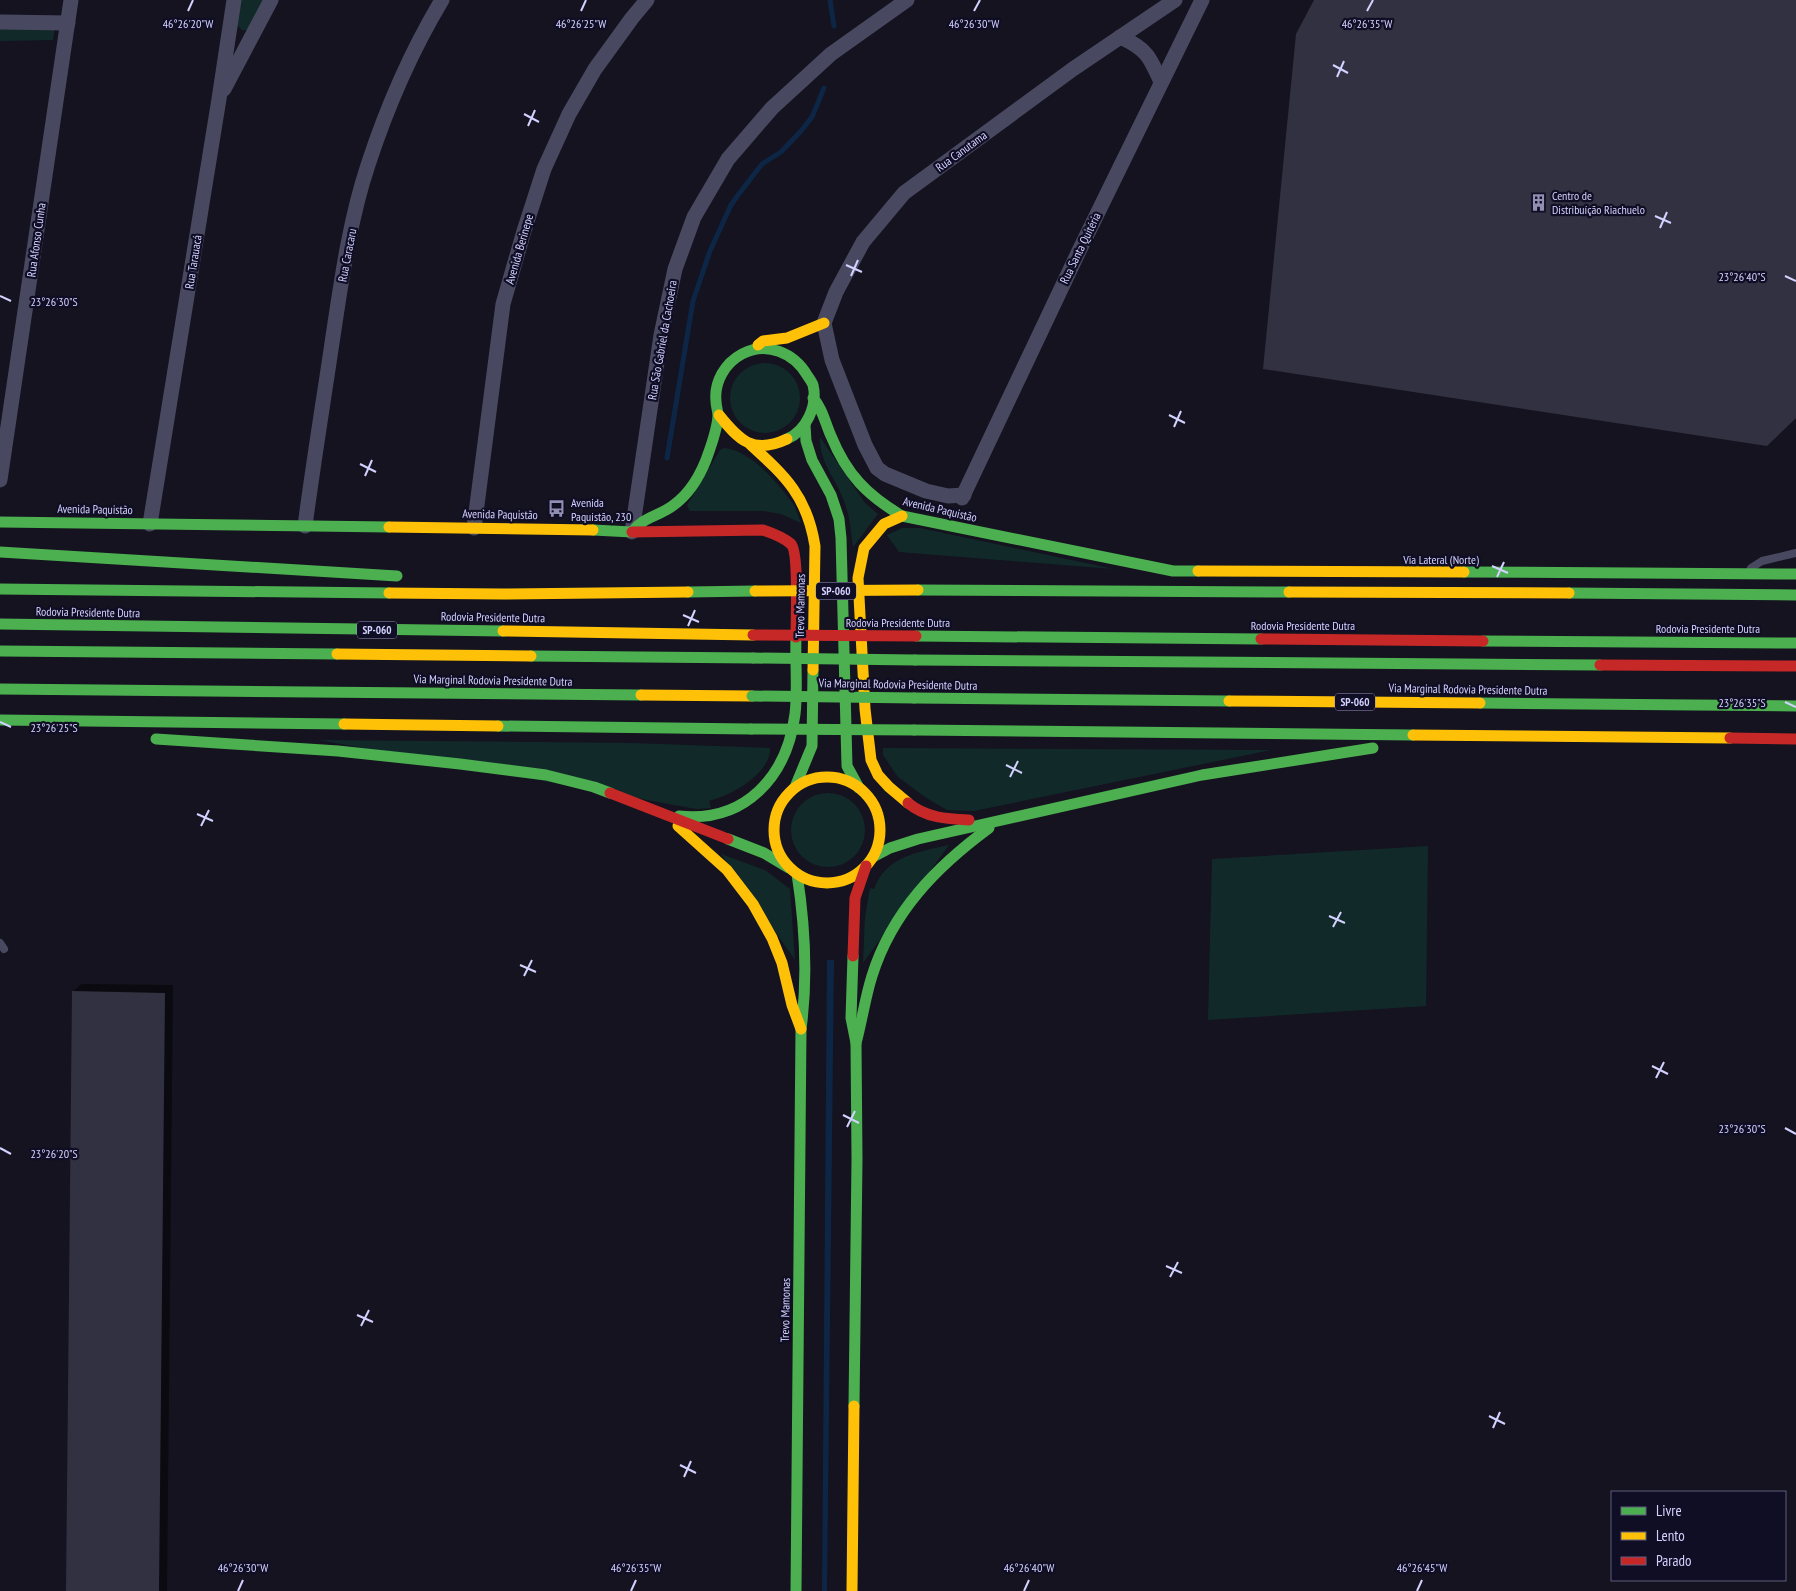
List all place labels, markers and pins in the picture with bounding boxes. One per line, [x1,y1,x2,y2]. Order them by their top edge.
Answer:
place label: Centro de Distribuíção Riachuelo [1552,188,1645,217]
building icon: Centro de Distribuíção Riachuelo [1528,192,1548,212]
place label: Avenida Paquistão, 230 [571,495,631,524]
bus stop icon: Avenida Paquistão, 230 [547,499,567,519]

